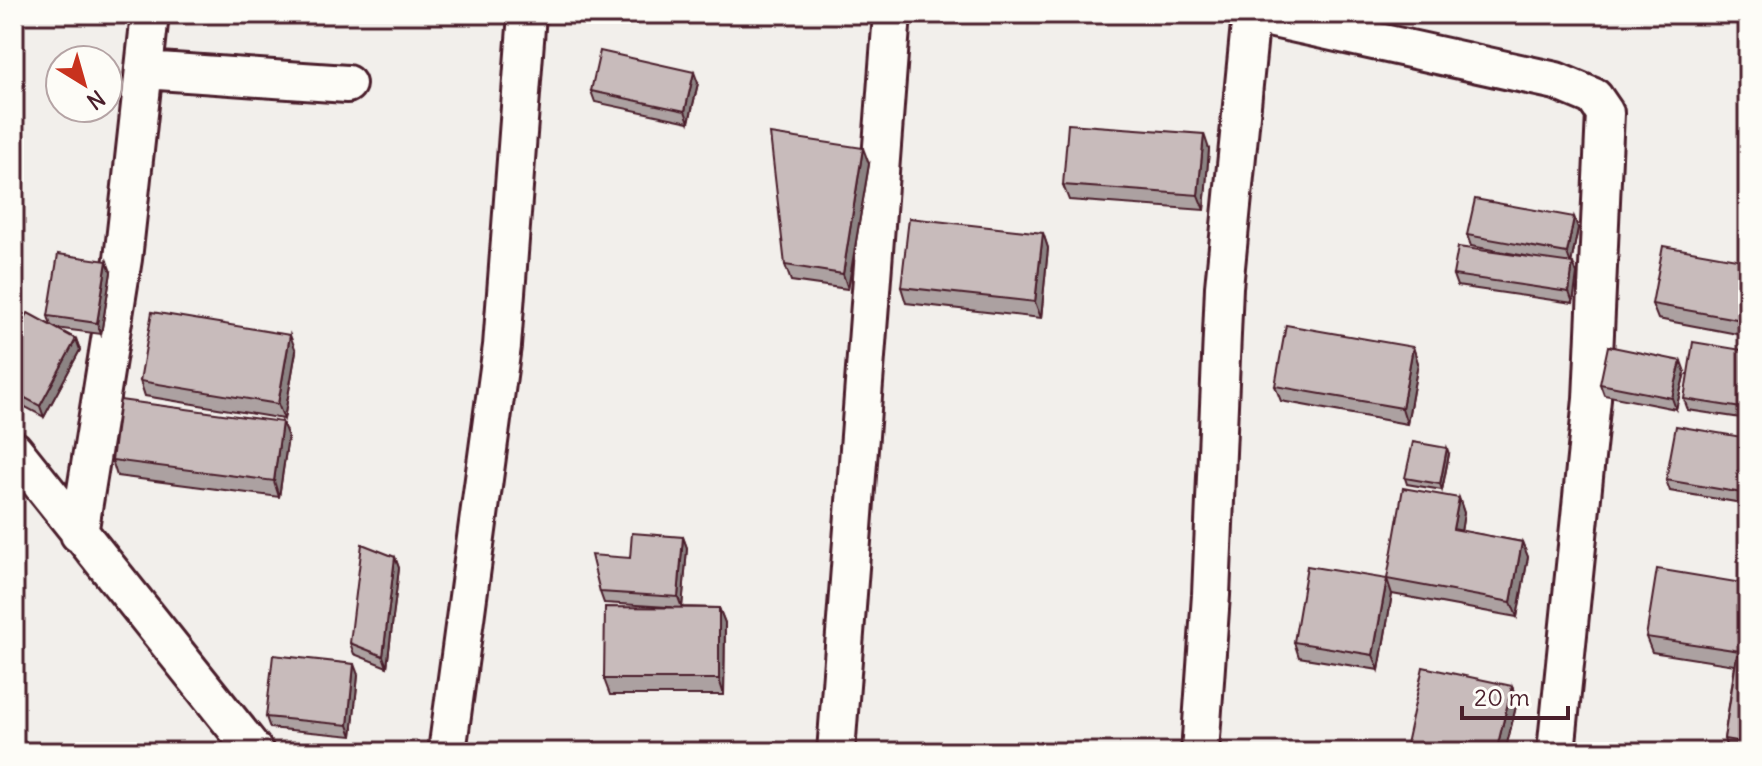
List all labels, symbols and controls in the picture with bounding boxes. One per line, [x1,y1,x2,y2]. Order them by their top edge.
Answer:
north arrow [44,44,124,124]
text: N [82,84,111,116]
scale bar [1462,670,1568,720]
text: 20 m [1474,682,1530,712]

